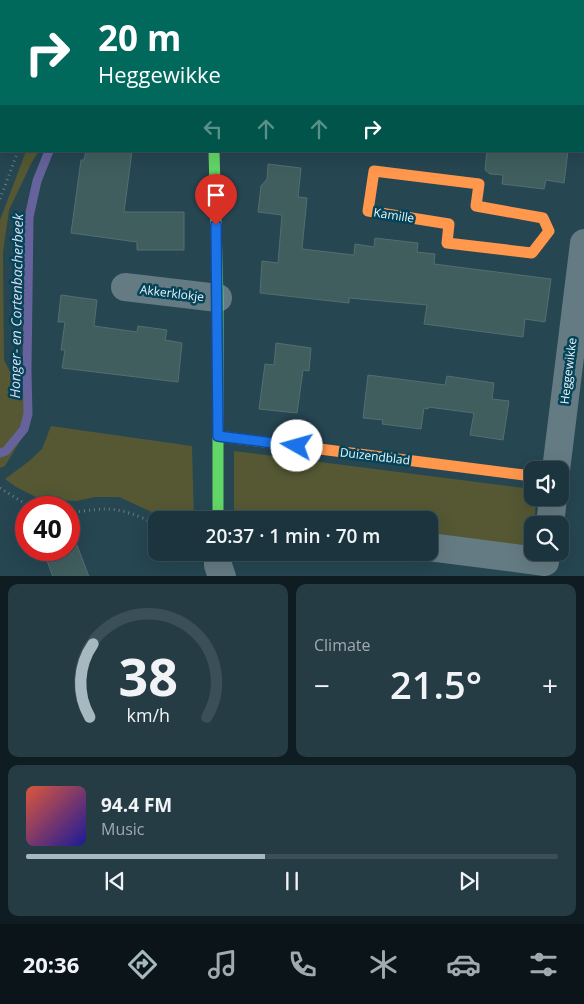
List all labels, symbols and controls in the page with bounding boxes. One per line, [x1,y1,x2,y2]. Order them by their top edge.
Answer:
text: 20 m [98,14,181,61]
icon: right [15,20,80,85]
text: Heggewikke [98,59,221,89]
icon: left [199,115,227,143]
icon: ahead [252,115,280,143]
icon: ahead [305,115,333,143]
icon: right [358,115,386,143]
pin [195,174,237,225]
icon: arrive [202,181,230,209]
street label: Kamille [372,203,416,227]
water label: Honger- en Cortenbacherbeek [5,212,27,399]
street label: Akkerklokje [139,281,205,305]
street label: Heggewikke [555,336,581,405]
position arrow [270,419,322,471]
street label: Duizendblad [339,443,411,469]
map controls [524,461,569,561]
button: sound [524,461,569,506]
speed limit sign: 40 [15,496,80,561]
button: search [524,516,569,561]
text: 20:37 · 1 min · 70 m [206,523,380,549]
text: Climate [314,634,371,656]
text: 38 [118,640,178,711]
text: 21.5° [390,658,482,710]
text: − [314,666,330,704]
text: + [542,666,558,704]
text: km/h [126,703,170,727]
text: 94.4 FM [101,792,172,818]
text: Music [101,818,145,840]
icon: previous [101,867,129,895]
icon: pause [278,867,306,895]
icon: next [455,867,483,895]
icon: directions [125,947,160,982]
icon: music [205,947,240,982]
icon: phone [285,947,320,982]
icon: climate [366,947,401,982]
icon: car [446,947,481,982]
icon: filters [526,947,561,982]
text: 20:36 [23,949,79,979]

